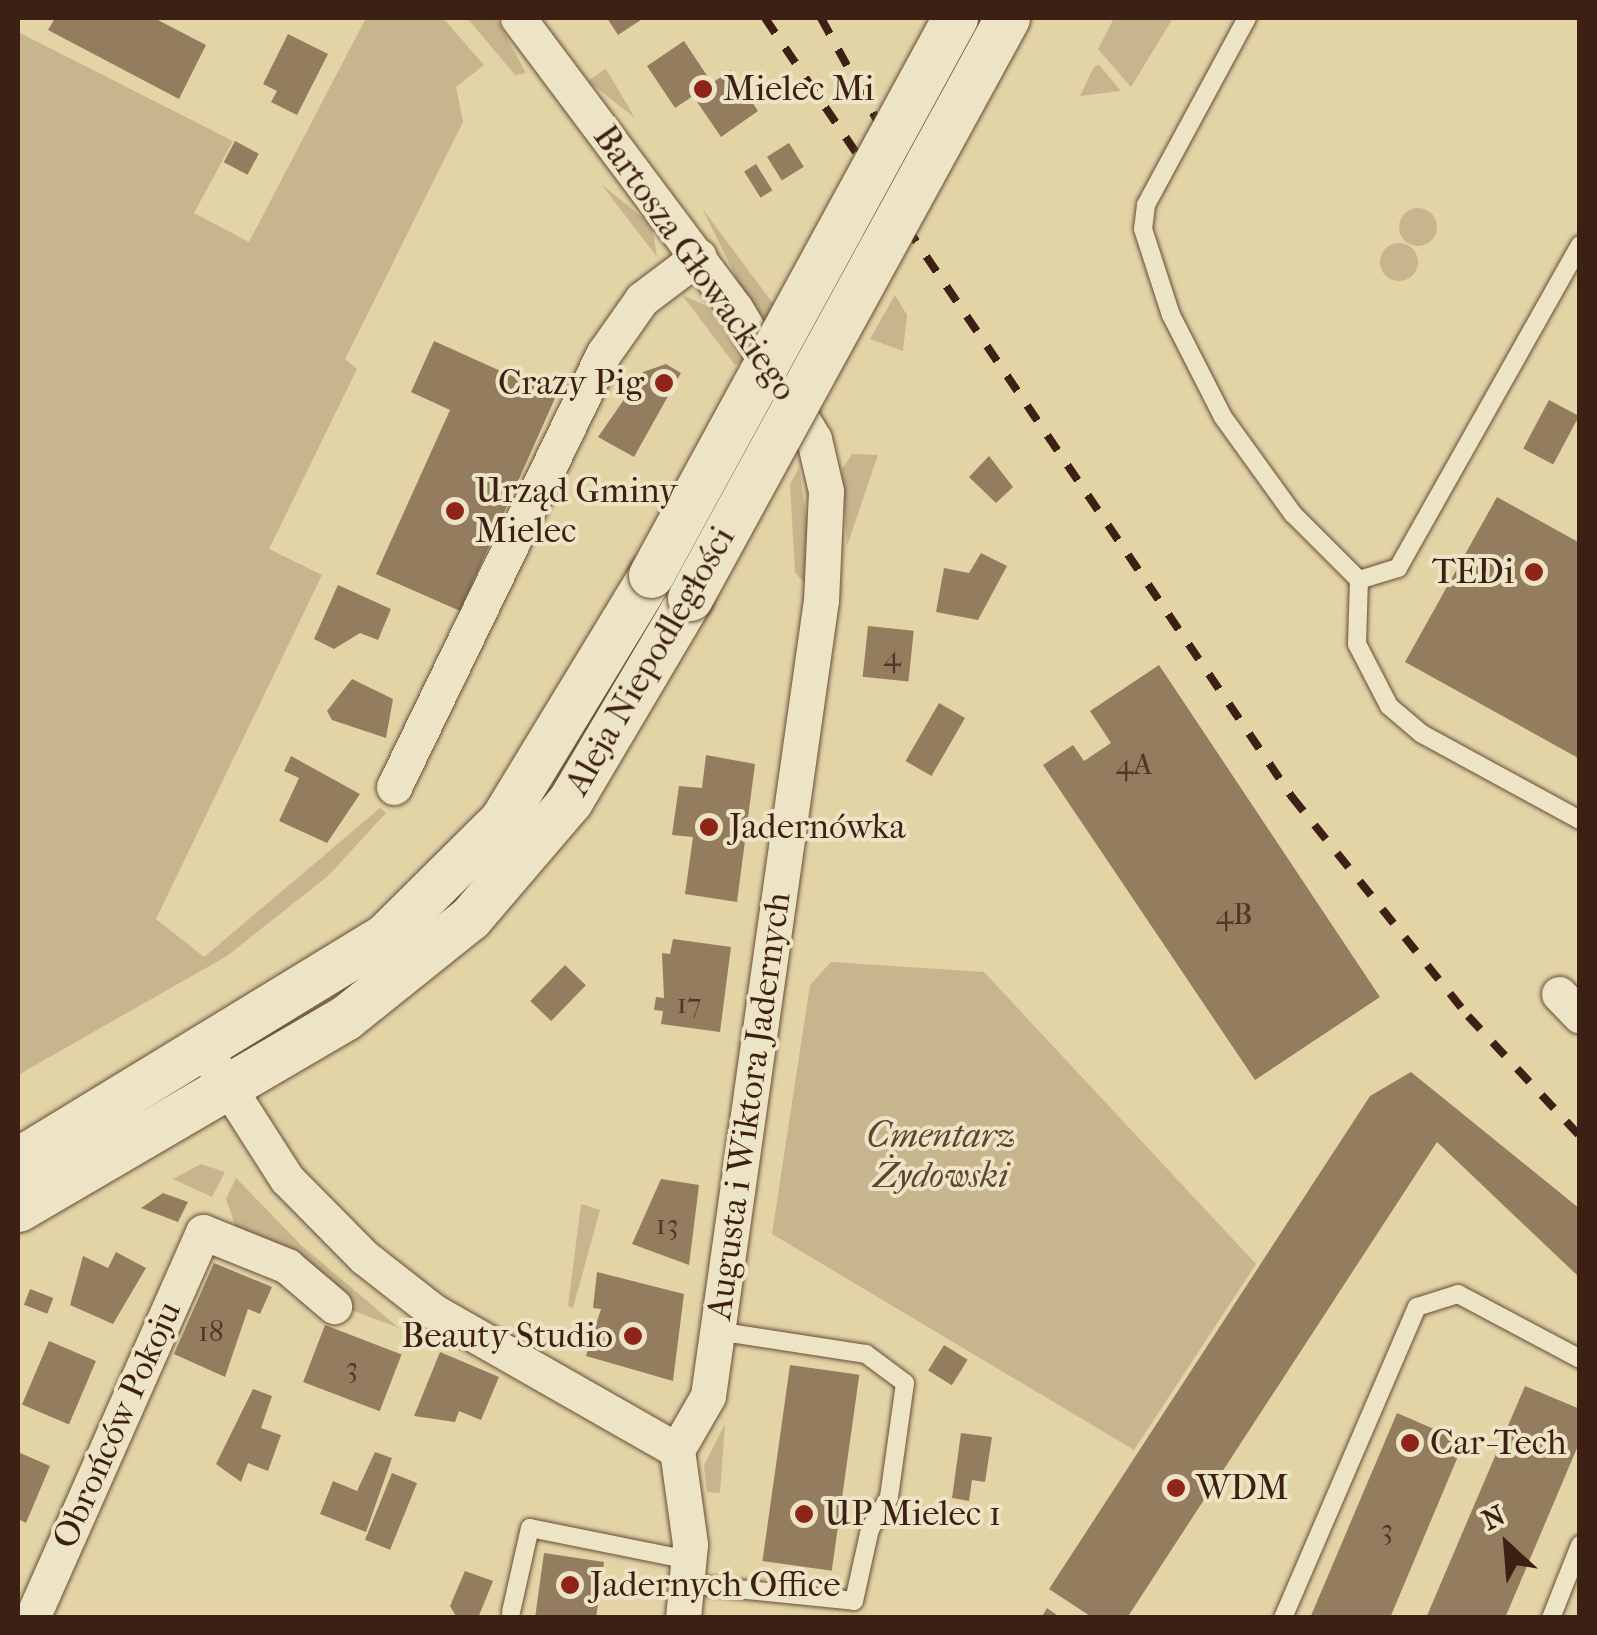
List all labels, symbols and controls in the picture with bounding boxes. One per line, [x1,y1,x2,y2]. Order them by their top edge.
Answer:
place label: Mielec Mi [723,68,874,110]
marker: Mielec Mi [692,78,714,100]
street label: Bartosza Głowackiego [584,117,806,409]
place label: Crazy Pig [498,362,644,404]
marker: Crazy Pig [653,372,675,394]
place label: Urząd Gminy Mielec [475,470,677,552]
marker: Urząd Gminy Mielec [444,500,466,522]
street label: Aleja Niepodległości [556,519,744,803]
place label: TEDi [1432,551,1514,593]
marker: TEDi [1523,561,1545,583]
house number: 4 [883,639,901,675]
house number: 4A [1115,747,1153,783]
place label: Jadernówka [729,806,906,848]
marker: Jadernówka [698,816,720,838]
street label: Augusta i Wiktora Jadernych [698,890,800,1322]
house number: 4B [1215,897,1253,933]
house number: 17 [676,986,702,1022]
park label: Cmentarz Żydowski [866,1115,1016,1197]
house number: 13 [655,1207,679,1243]
street label: Obrońców Pokoju [44,1295,190,1555]
house number: 18 [198,1314,224,1350]
place label: Beauty Studio [401,1315,613,1357]
marker: Beauty Studio [622,1325,644,1347]
house number: 3 [346,1350,358,1386]
place label: Car-Tech [1430,1422,1567,1464]
marker: Car-Tech [1399,1432,1421,1454]
place label: WDM [1196,1467,1289,1509]
marker: WDM [1165,1477,1187,1499]
place label: UP Mielec 1 [824,1493,1001,1535]
north arrow [1457,1495,1557,1595]
text: N [1477,1498,1510,1537]
marker: UP Mielec 1 [793,1503,815,1525]
house number: 3 [1381,1512,1393,1548]
place label: Jadernych Office [590,1564,841,1606]
marker: Jadernych Office [559,1574,581,1596]

